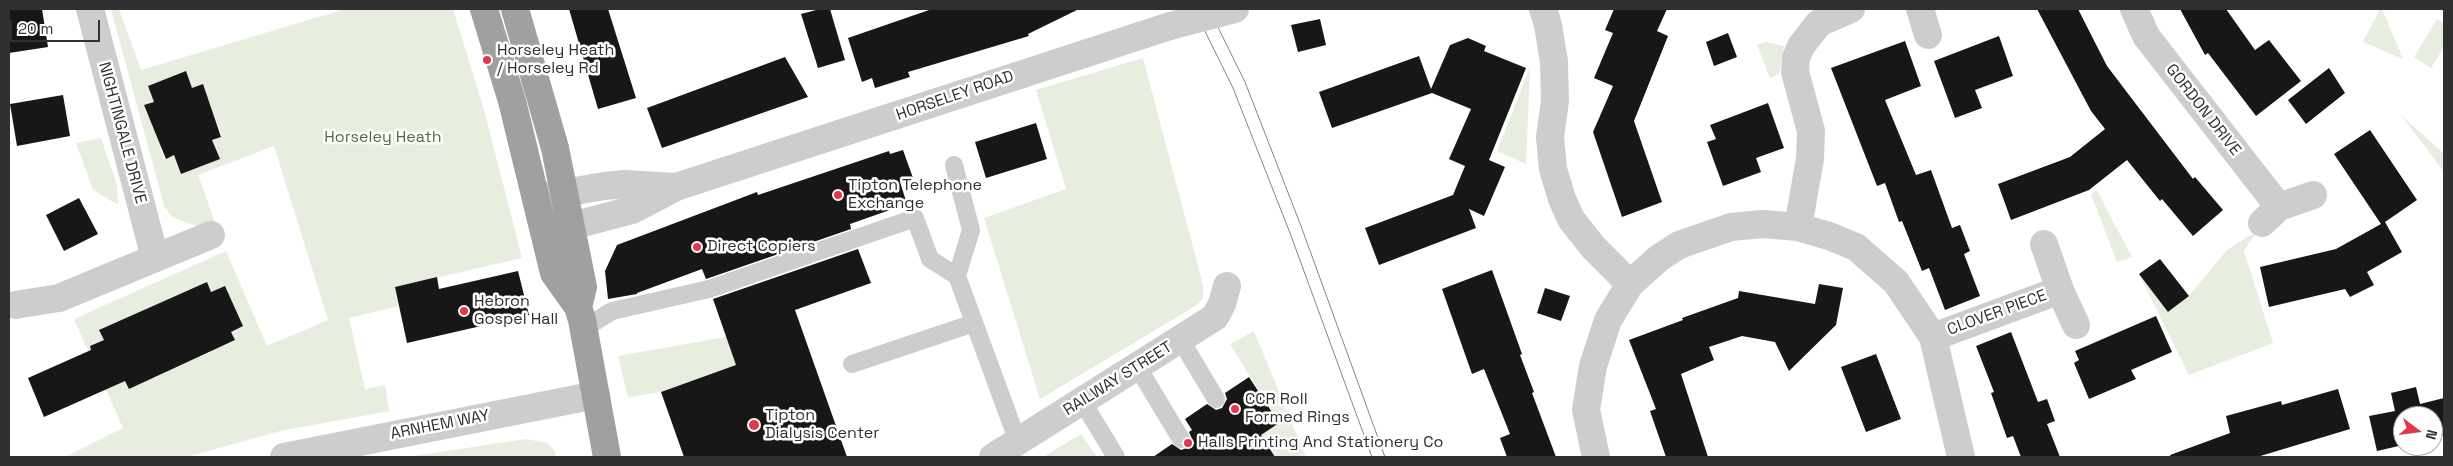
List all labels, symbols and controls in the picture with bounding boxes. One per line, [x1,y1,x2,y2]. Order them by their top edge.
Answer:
scale bar [12,10,102,42]
text: 20 m [18,19,53,38]
place label: Horseley Heath / Horseley Rd [497,41,614,79]
marker: Horseley Heath / Horseley Rd [481,54,493,66]
street label: NIGHTINGALE DRIVE [94,60,150,206]
street label: GORDON DRIVE [2161,60,2245,160]
street label: HORSELEY ROAD [894,67,1016,125]
park label: Horseley Heath [324,128,442,148]
place label: Tipton Telephone Exchange [848,176,982,214]
marker: Tipton Telephone Exchange [832,189,844,201]
place label: Direct Copiers [707,237,816,257]
marker: Direct Copiers [691,241,703,253]
street label: CLOVER PIECE [1945,286,2049,340]
place label: Hebron Gospel Hall [474,292,558,330]
marker: Hebron Gospel Hall [458,305,470,317]
street label: RAILWAY STREET [1060,338,1176,420]
place label: CCR Roll Formed Rings [1245,390,1350,428]
marker: CCR Roll Formed Rings [1229,403,1241,415]
street label: ARNHEM WAY [389,406,491,444]
place label: Tipton Dialysis Center [765,406,879,444]
north arrow [2393,406,2443,456]
marker: Tipton Dialysis Center [747,418,761,432]
text: N [2422,428,2441,441]
place label: Halls Printing And Stationery Co [1198,433,1443,453]
marker: Halls Printing And Stationery Co [1182,437,1194,449]

